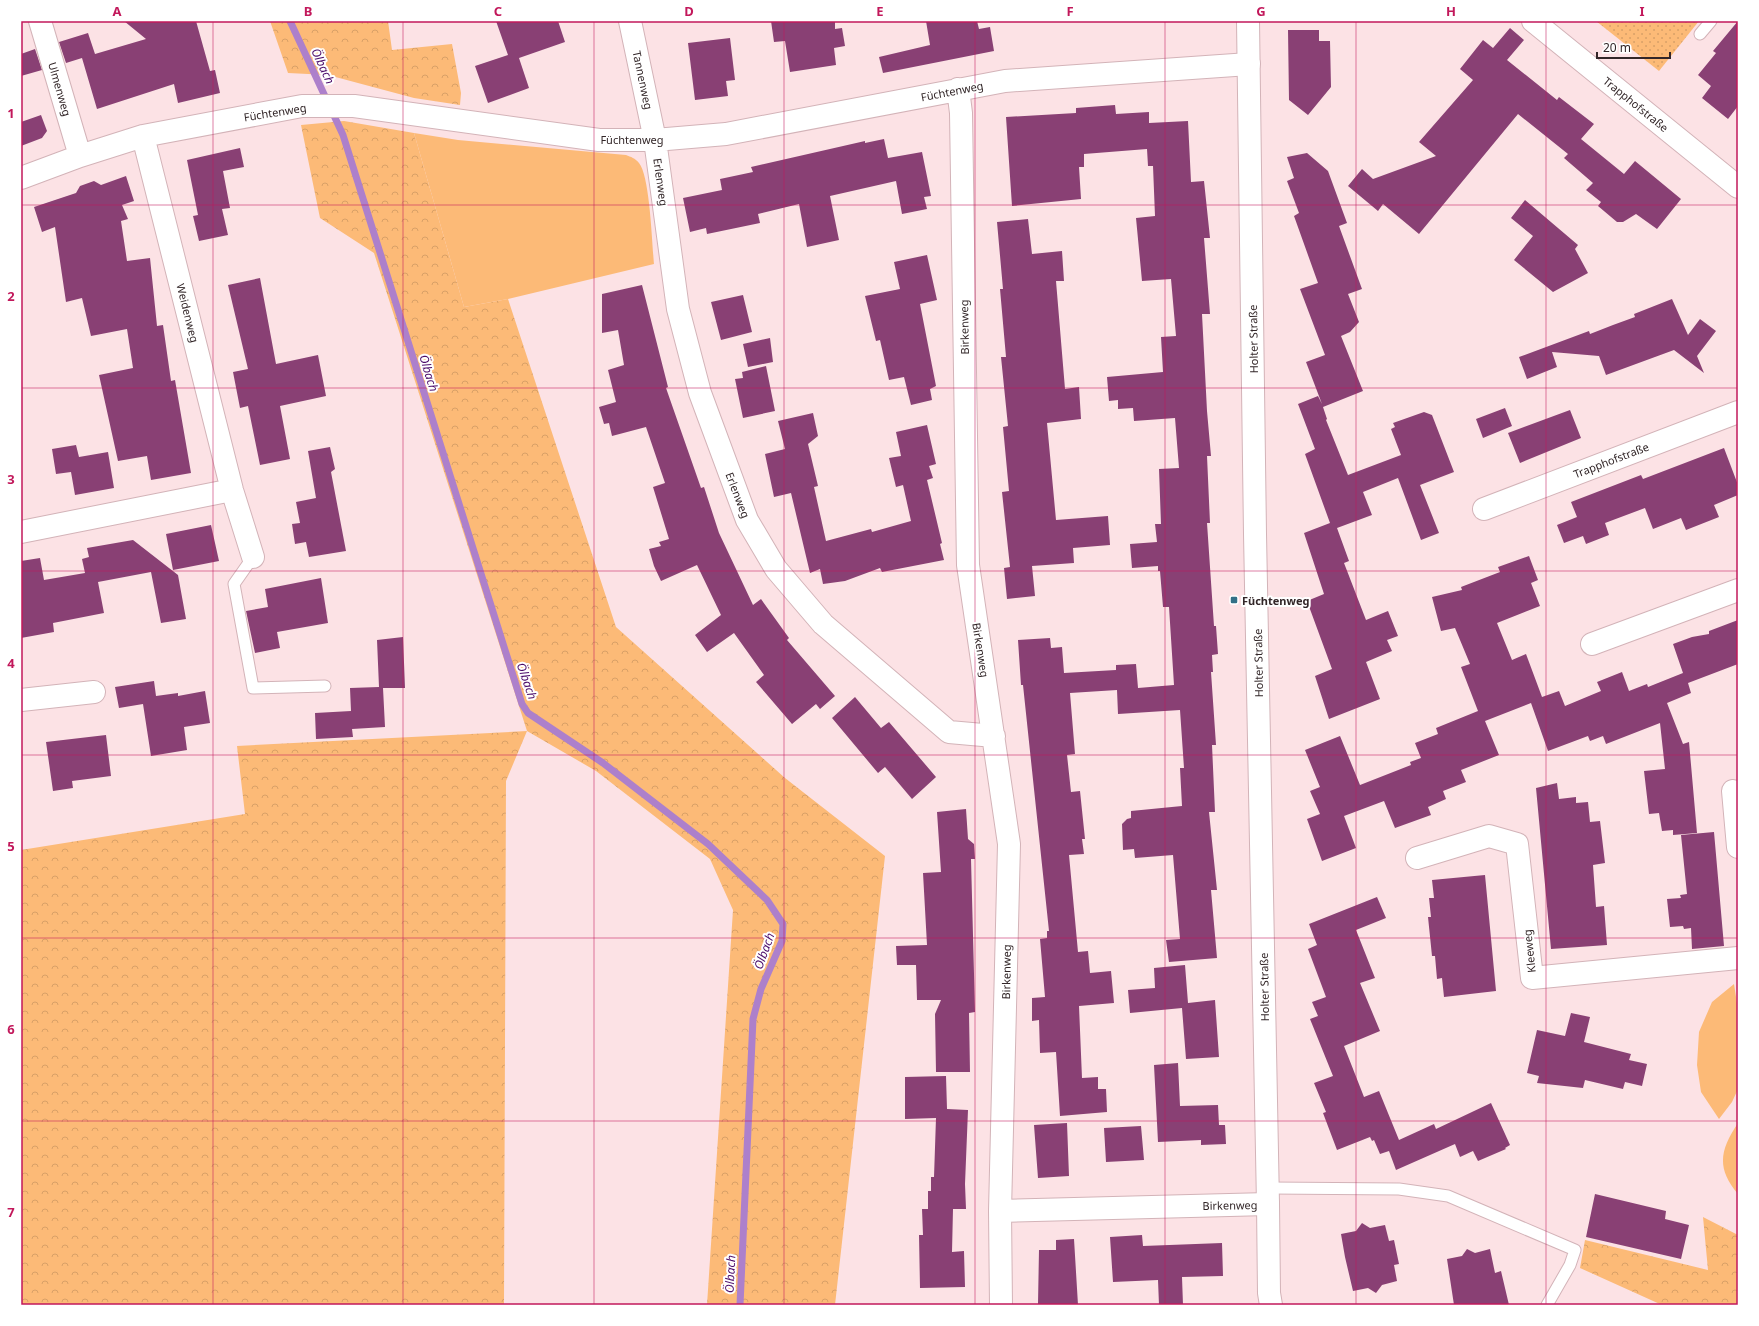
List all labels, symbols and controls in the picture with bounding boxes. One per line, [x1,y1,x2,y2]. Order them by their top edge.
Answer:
text: A [113,2,122,20]
text: B [304,2,312,20]
text: C [494,2,502,20]
text: D [684,2,694,20]
text: E [876,2,884,20]
text: F [1066,2,1074,20]
text: G [1256,2,1266,20]
text: H [1446,2,1456,20]
text: I [1639,2,1645,20]
scale bar [1597,34,1670,60]
text: 20 m [1603,39,1631,56]
water label: Ölbach [307,45,339,87]
street label: Tannenweg [629,49,657,111]
street label: Ulmenweg [45,60,75,118]
street label: Trapphofstraße [1600,73,1672,135]
street label: Füchtenweg [920,78,984,104]
street label: Füchtenweg [243,100,307,124]
text: 1 [7,104,15,122]
street label: Füchtenweg [600,132,664,147]
street label: Erlenweg [650,157,672,207]
street label: Weidenweg [173,282,203,344]
text: 2 [7,287,15,305]
street label: Birkenweg [956,299,972,355]
street label: Holter Straße [1245,304,1261,374]
water label: Ölbach [415,352,443,394]
street label: Trapphofstraße [1571,439,1651,481]
text: 3 [7,470,15,488]
street label: Erlenweg [722,470,754,520]
place label: Füchtenweg [1242,593,1309,608]
marker: Füchtenweg [1229,595,1239,605]
street label: Birkenweg [969,622,993,678]
street label: Holter Straße [1250,628,1266,698]
text: 4 [7,654,15,672]
water label: Ölbach [513,660,541,702]
text: 5 [7,837,15,855]
street label: Kleeweg [1519,929,1539,973]
water label: Ölbach [750,930,778,972]
street label: Birkenweg [998,944,1014,1000]
street label: Holter Straße [1256,952,1272,1022]
text: 6 [7,1020,15,1038]
street label: Birkenweg [1202,1197,1258,1213]
text: 7 [7,1203,15,1221]
water label: Ölbach [721,1255,739,1293]

